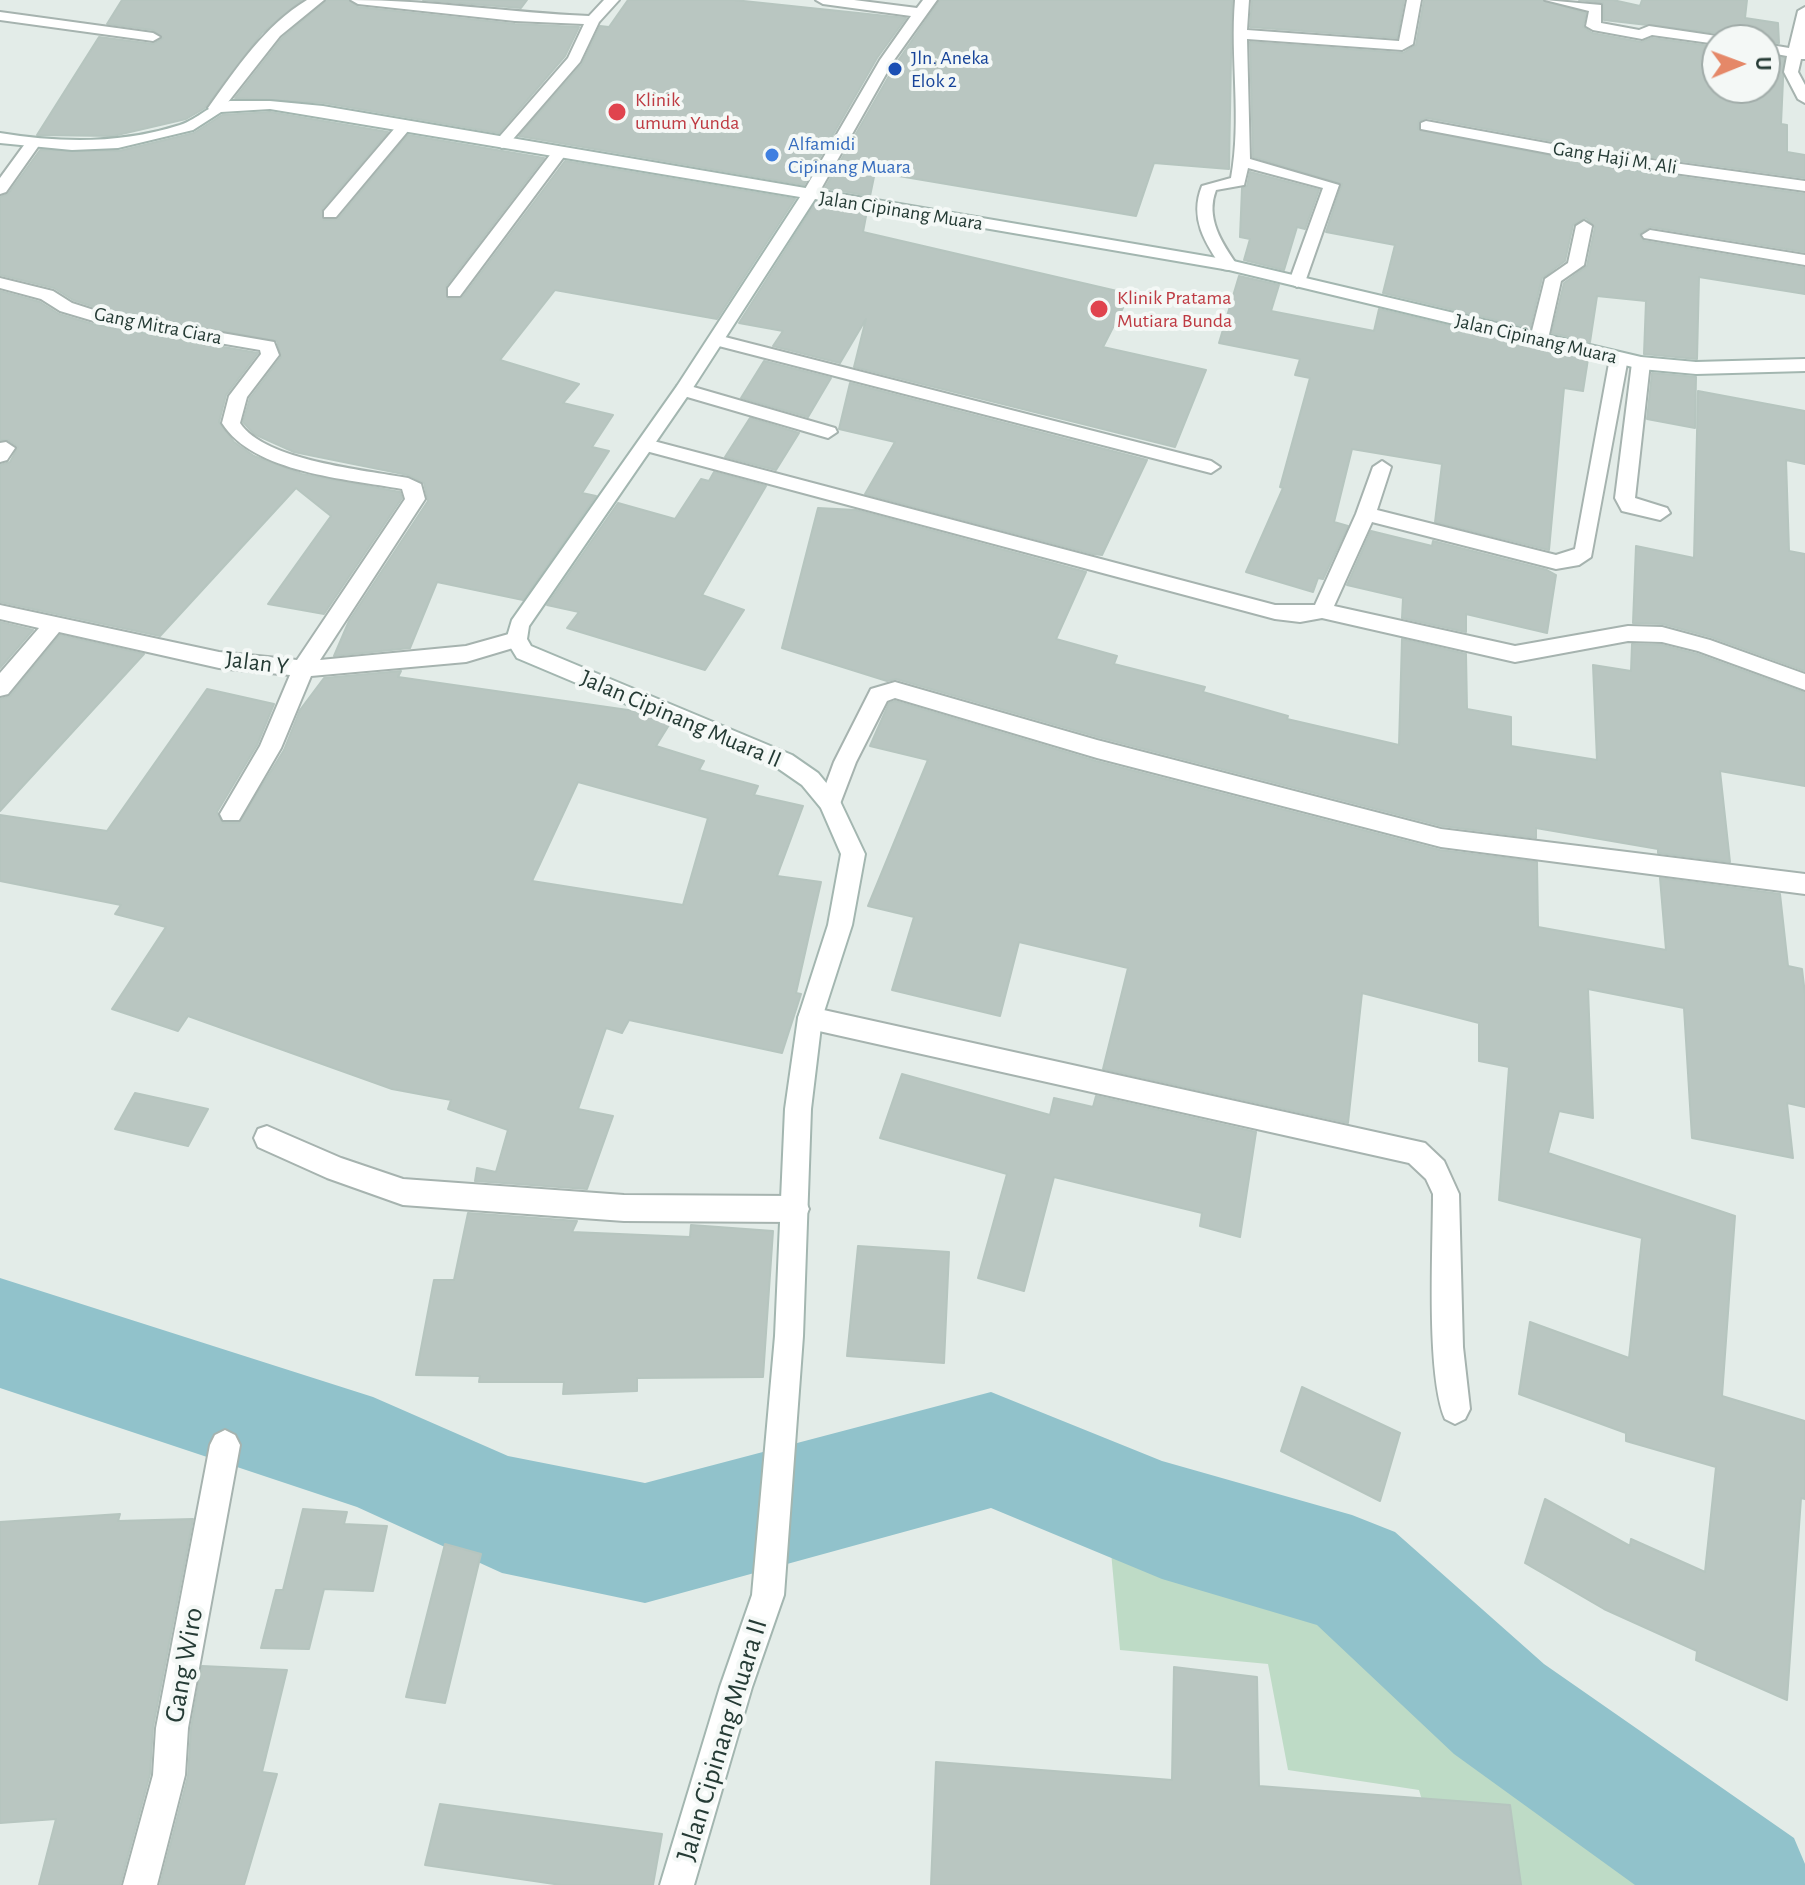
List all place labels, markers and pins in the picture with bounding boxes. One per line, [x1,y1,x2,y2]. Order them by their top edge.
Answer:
place label: Jln. Aneka Elok 2 [911,46,989,93]
marker: Jln. Aneka Elok 2 [886,60,904,78]
place label: Klinik umum Yunda [635,88,739,135]
marker: Klinik umum Yunda [606,101,628,123]
place label: Alfamidi Cipinang Muara [788,132,911,179]
marker: Alfamidi Cipinang Muara [763,146,781,164]
place label: Klinik Pratama Mutiara Bunda [1117,286,1232,333]
marker: Klinik Pratama Mutiara Bunda [1088,298,1110,320]

